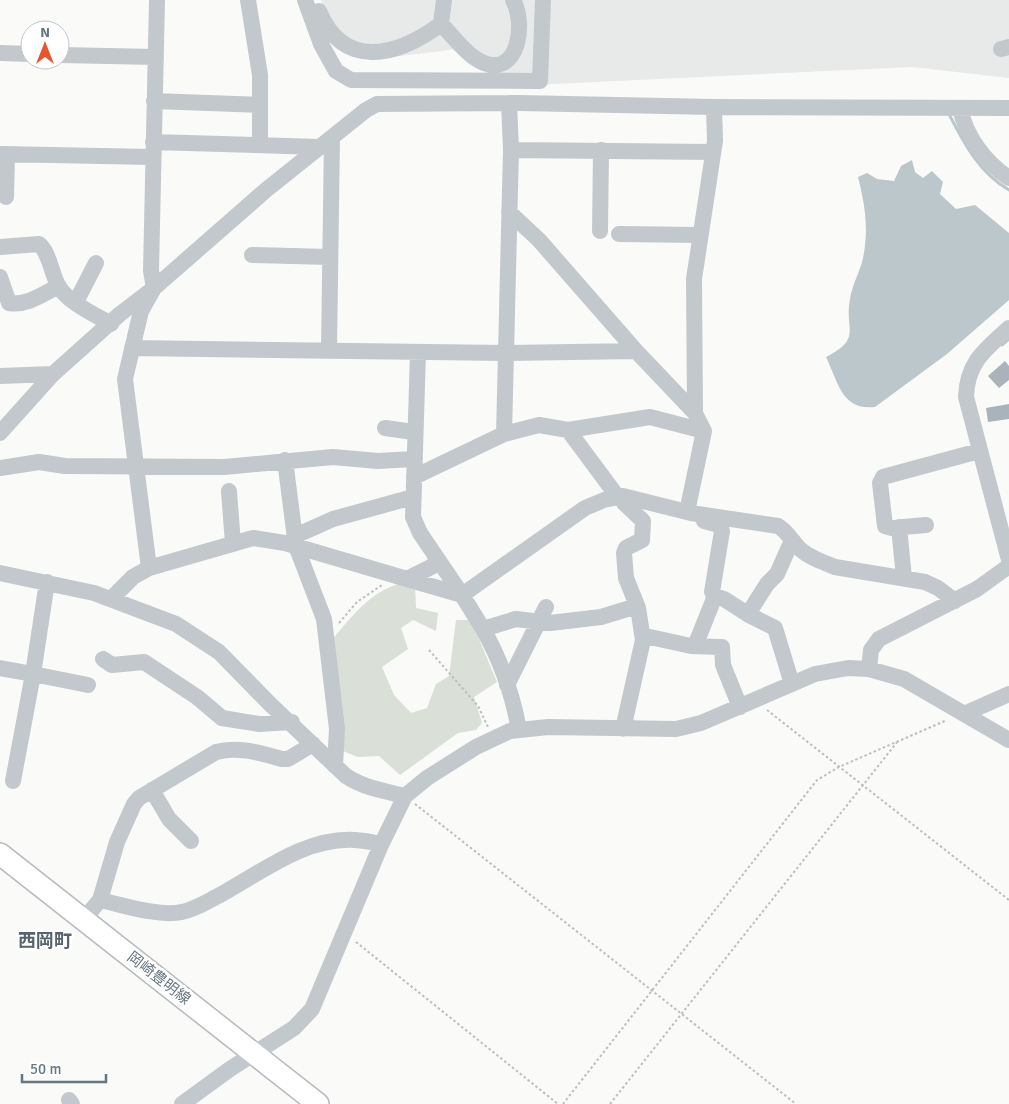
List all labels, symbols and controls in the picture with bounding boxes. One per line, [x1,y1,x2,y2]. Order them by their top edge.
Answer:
north arrow [20,20,70,70]
text: N [40,24,50,41]
district label: 西岡町 [18,930,72,952]
street label: 岡崎豊明線 [124,948,194,1008]
scale bar [22,1052,106,1084]
text: 50 m [30,1060,61,1078]

